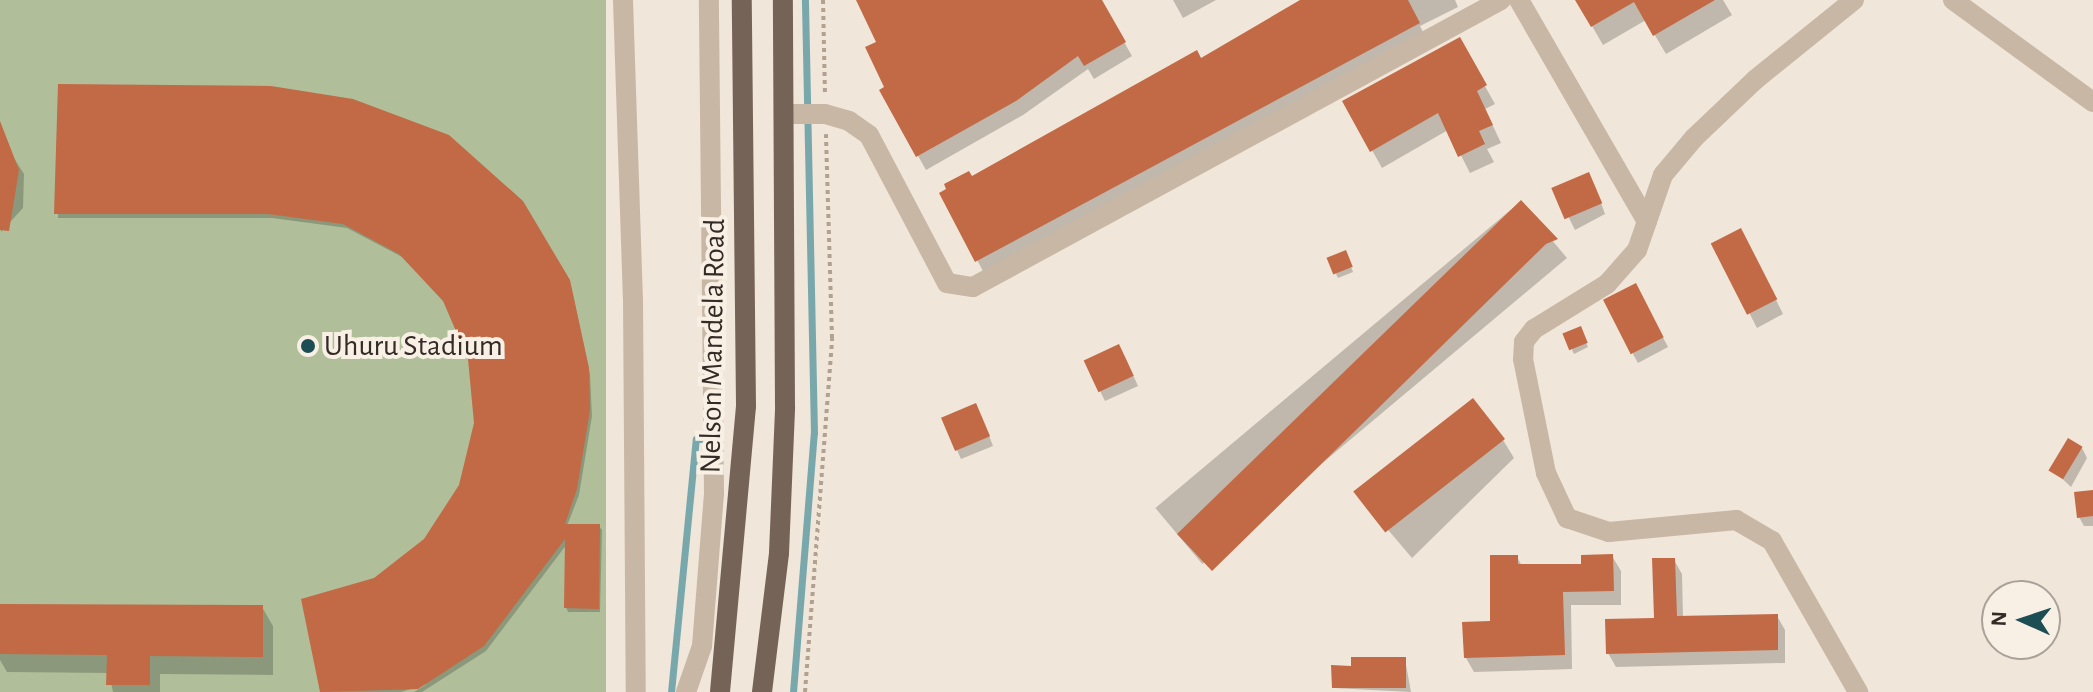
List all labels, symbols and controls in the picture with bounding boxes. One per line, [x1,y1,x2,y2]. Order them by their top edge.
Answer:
street label: Nelson Mandela Road [693,218,733,474]
place label: Uhuru Stadium [324,328,503,364]
marker: Uhuru Stadium [299,337,317,355]
north arrow [1981,580,2061,660]
text: N [1988,611,2010,627]

